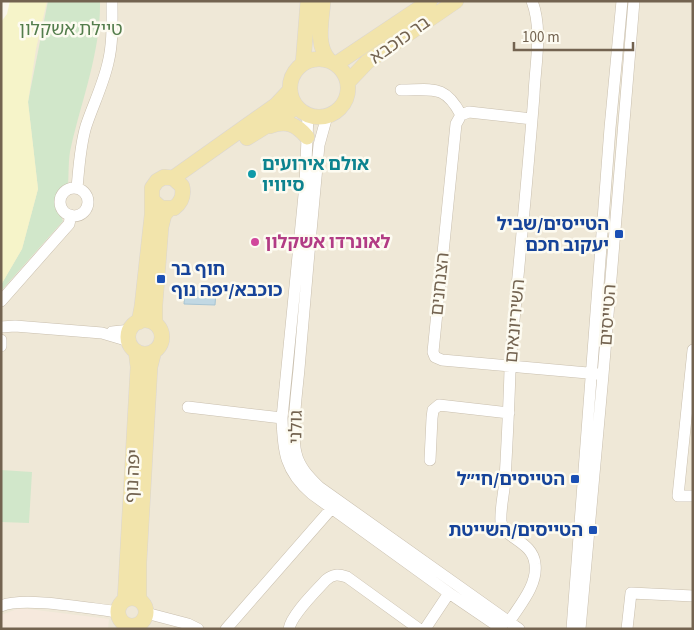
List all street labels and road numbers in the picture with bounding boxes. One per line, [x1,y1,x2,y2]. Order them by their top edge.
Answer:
street label: בר כוכבא [365,10,435,70]
street label: הצנחנים [424,251,456,317]
street label: השיריונאים [499,278,531,364]
street label: הטייסים [593,283,623,347]
street label: גולני [283,410,309,444]
street label: יפה נוף [119,448,147,504]

